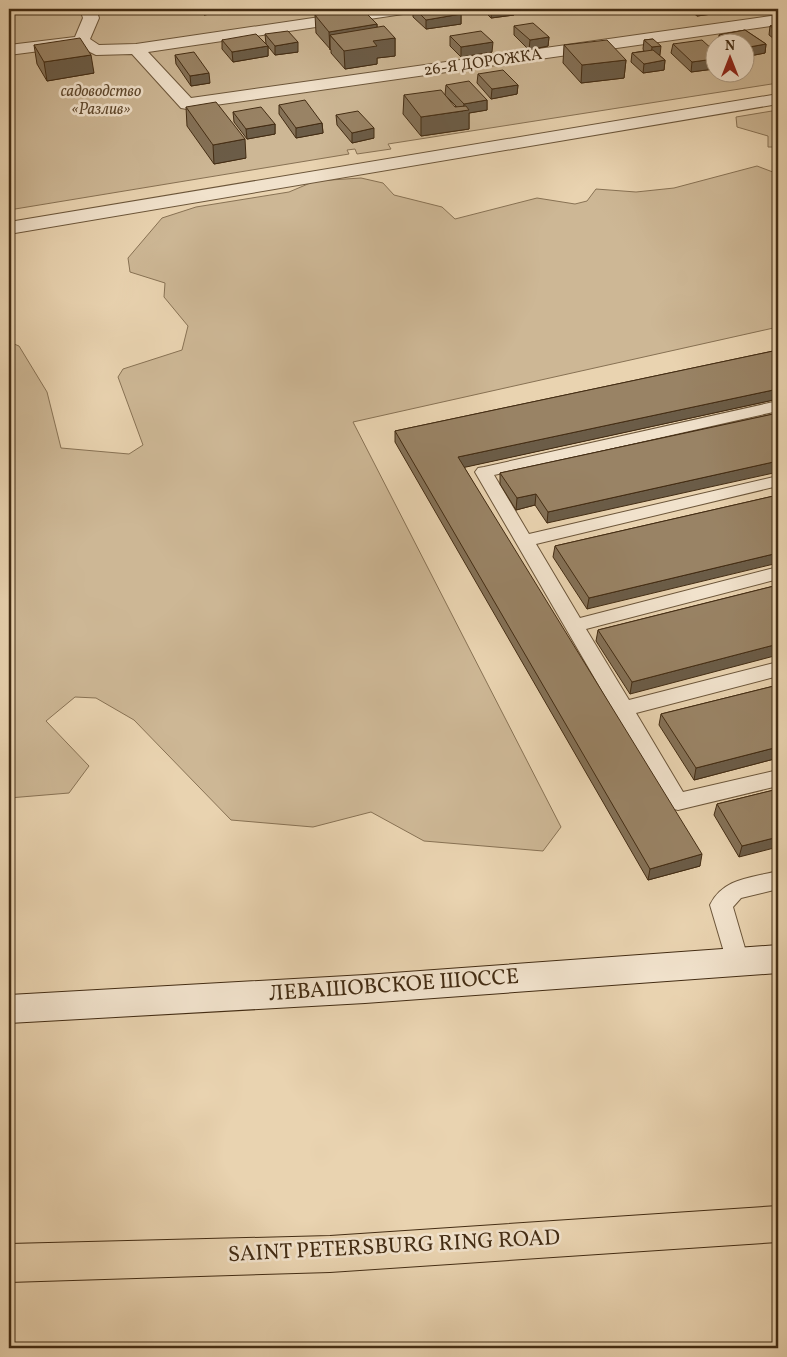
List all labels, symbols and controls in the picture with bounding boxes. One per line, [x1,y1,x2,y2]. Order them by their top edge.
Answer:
north arrow [704,32,754,82]
text: N [725,37,735,56]
street label: 26-Я ДОРОЖКА [422,44,544,82]
park label: садоводство «Разлив» [61,81,142,121]
street label: ЛЕВАШОВСКОЕ ШОССЕ [268,962,520,1010]
street label: SAINT PETERSBURG RING ROAD [227,1223,561,1271]

